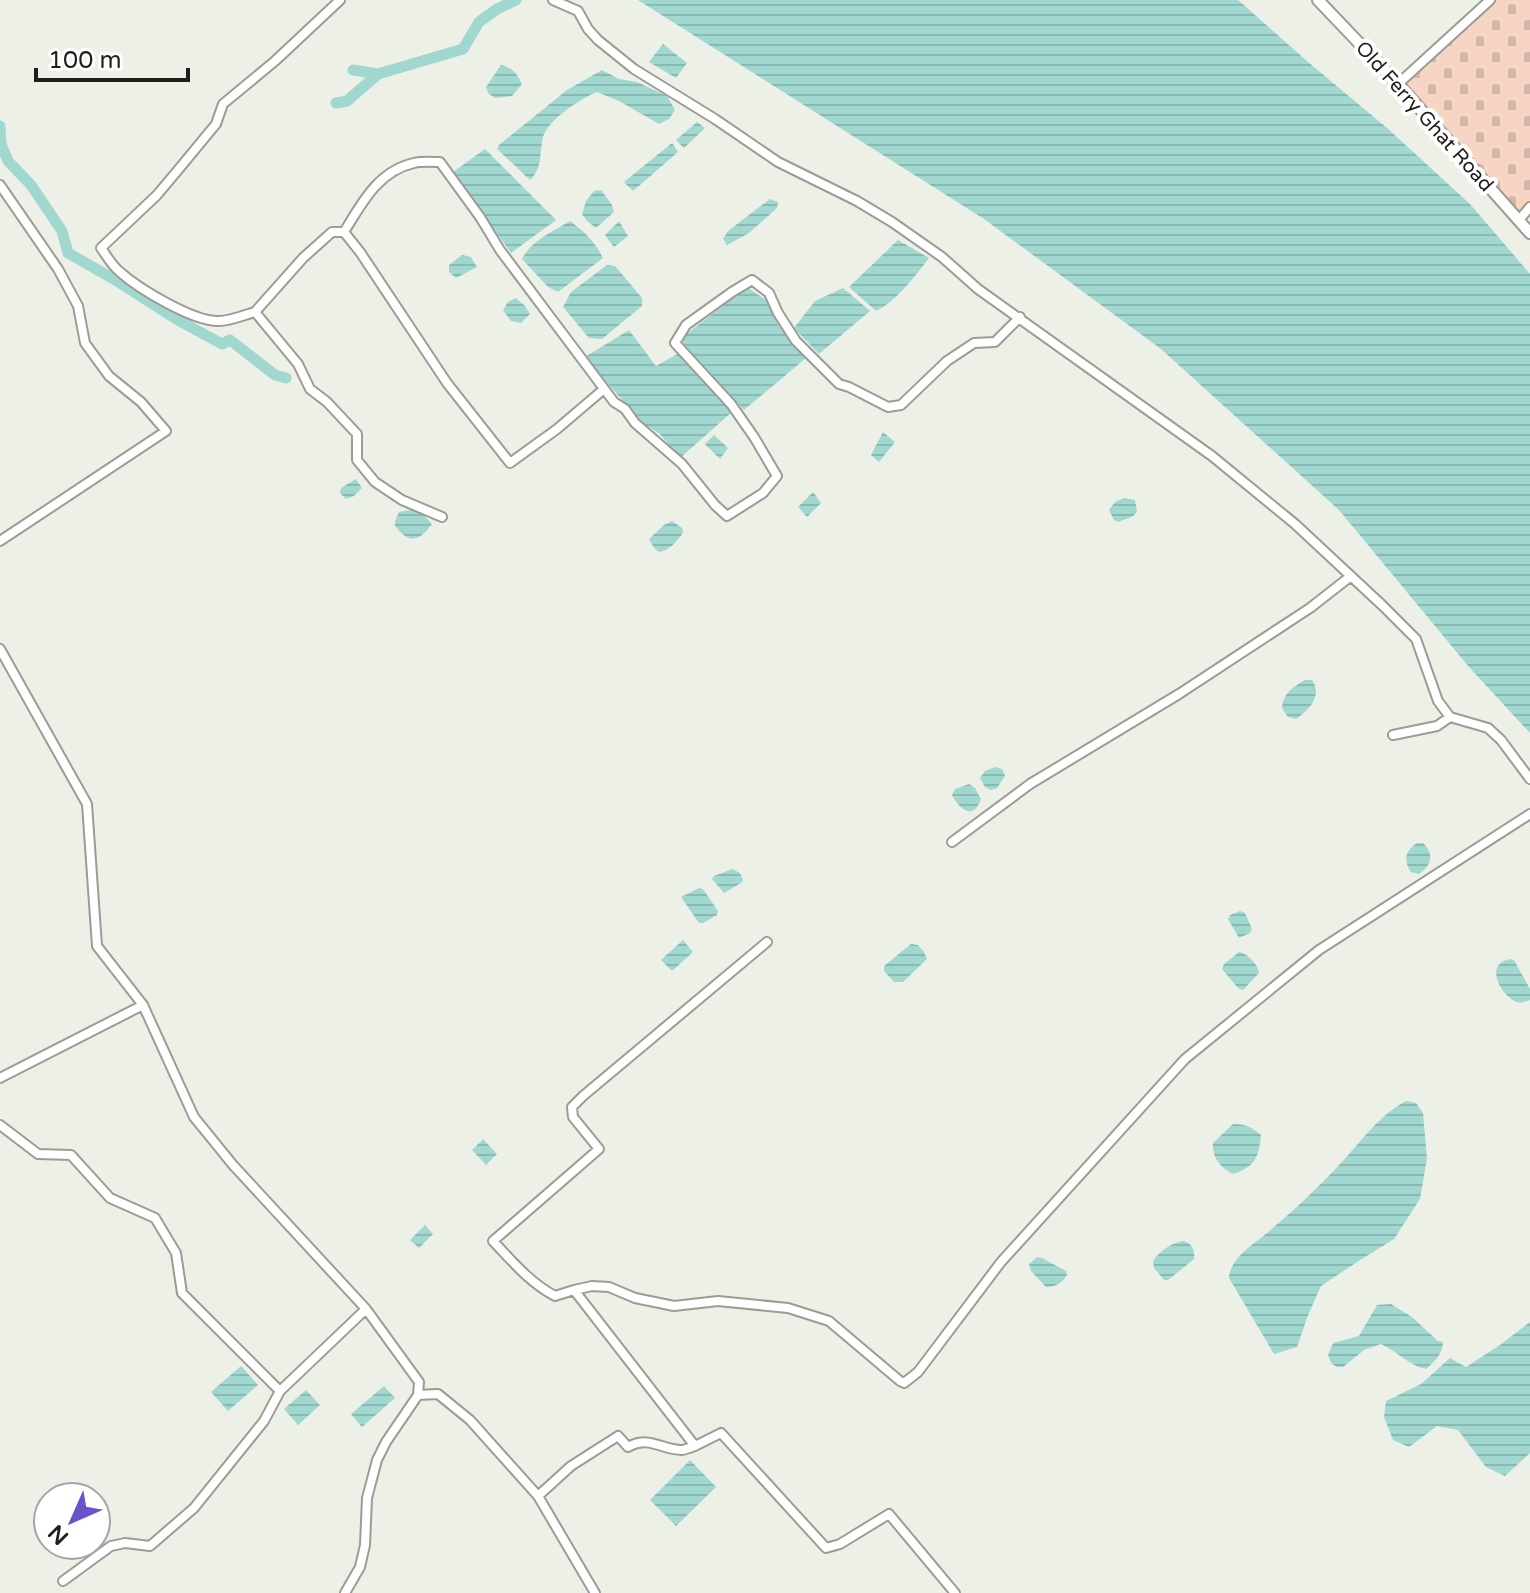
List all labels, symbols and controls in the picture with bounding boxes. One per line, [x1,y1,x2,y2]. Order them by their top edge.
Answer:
scale bar [36,32,188,82]
street label: Old Ferry Ghat Road [1350,36,1498,197]
text: 100 m [48,46,122,75]
north arrow [32,1481,112,1561]
text: N [43,1519,74,1550]

